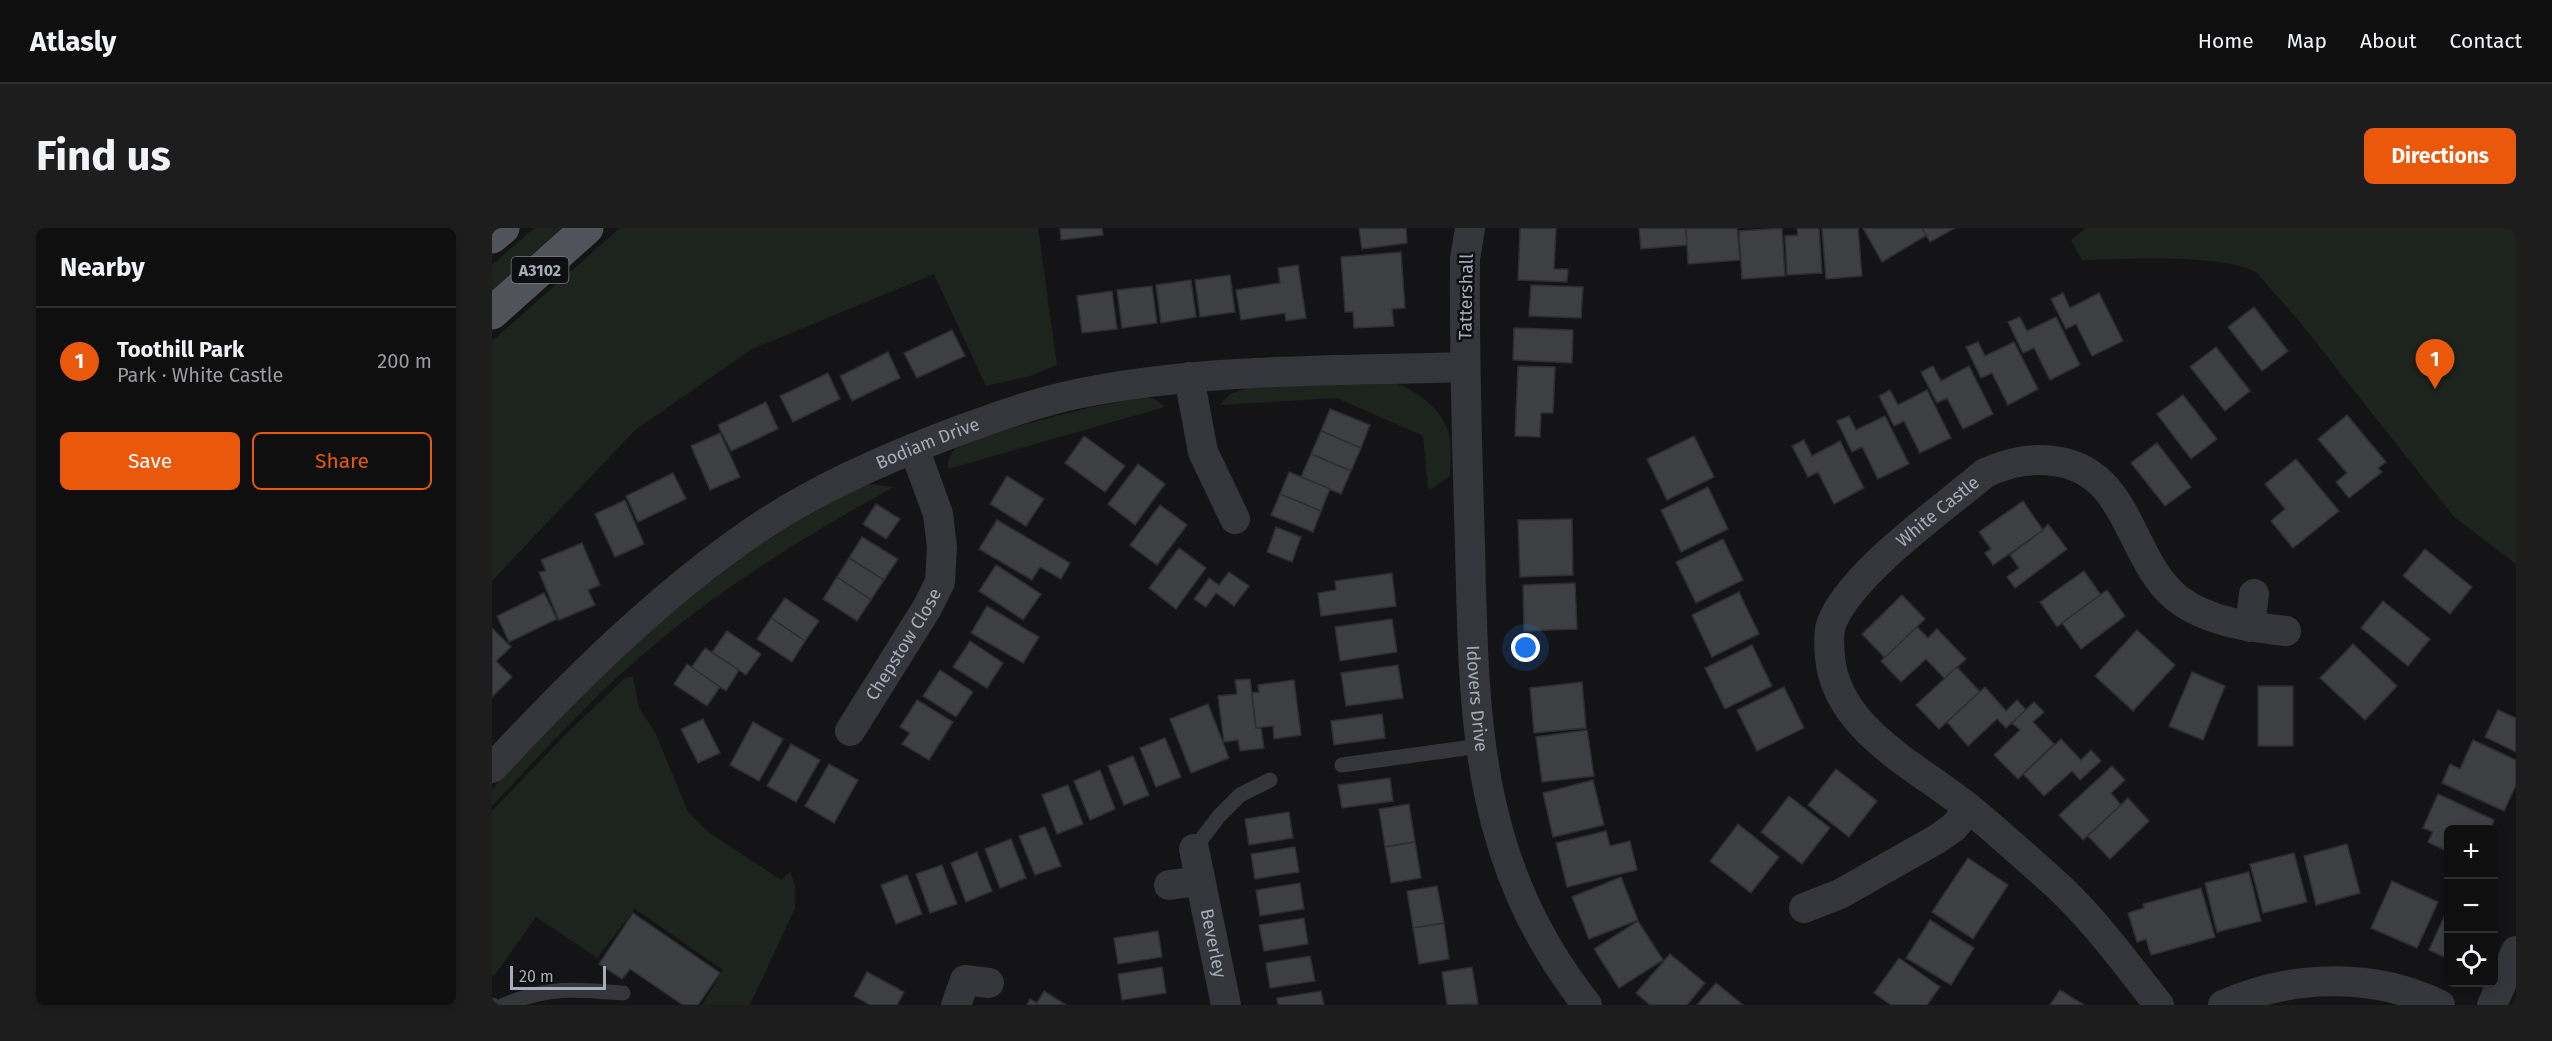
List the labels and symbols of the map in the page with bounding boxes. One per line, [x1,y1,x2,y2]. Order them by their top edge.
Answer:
street label: Tattershall [1454,254,1478,340]
road number: A3102 [512,257,568,283]
pin: 1 [2416,340,2454,389]
street label: Bodiam Drive [873,413,982,474]
street label: White Castle [1892,471,1984,552]
street label: Chepstow Close [861,585,946,704]
your location [1511,633,1540,662]
street label: Idovers Drive [1462,645,1493,753]
street label: Beverley [1195,907,1231,980]
scale bar [510,963,606,990]

